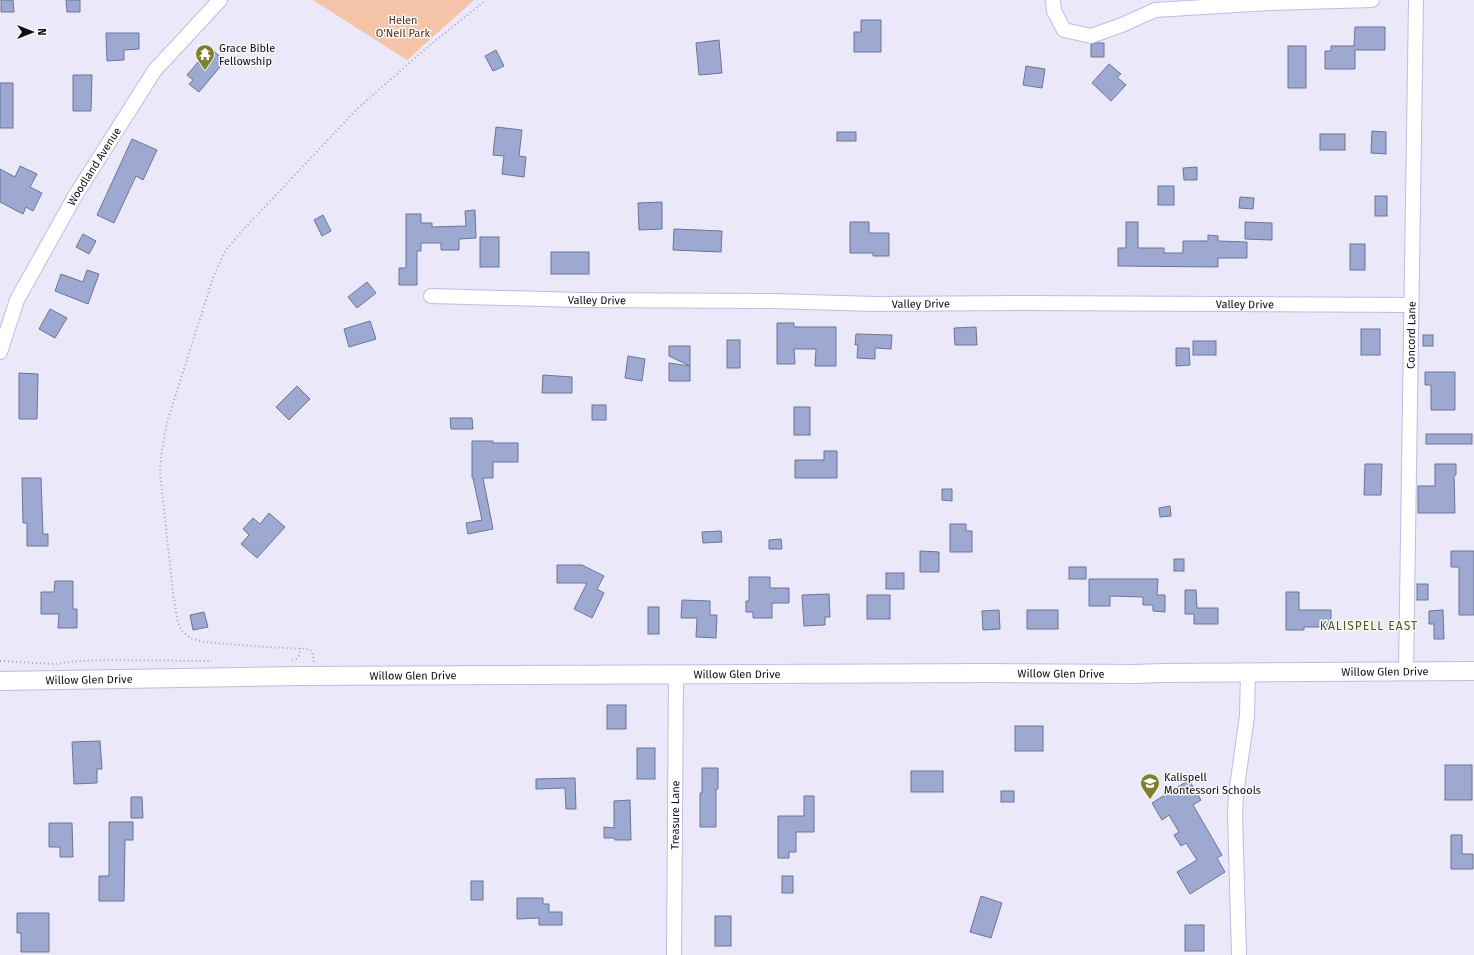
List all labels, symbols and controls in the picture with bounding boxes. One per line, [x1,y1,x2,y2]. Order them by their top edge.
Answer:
north arrow [12,12,52,52]
park label: Helen O'Neil Park [376,14,431,40]
text: N [35,28,48,36]
place label: Grace Bible Fellowship [219,42,275,68]
temple icon: Grace Bible Fellowship [194,43,216,71]
street label: Woodland Avenue [65,125,124,208]
street label: Valley Drive [568,294,626,307]
street label: Valley Drive [892,298,950,311]
street label: Valley Drive [1216,298,1274,311]
street label: Concord Lane [1405,301,1419,369]
district label: KALISPELL EAST [1320,619,1418,633]
street label: Willow Glen Drive [1341,665,1429,679]
street label: Willow Glen Drive [1017,667,1105,681]
street label: Willow Glen Drive [693,668,781,681]
street label: Willow Glen Drive [369,669,457,683]
street label: Willow Glen Drive [45,673,133,687]
place label: Kalispell Montessori Schools [1164,771,1261,797]
school or university icon: Kalispell Montessori Schools [1139,772,1161,800]
street label: Treasure Lane [669,780,682,850]

